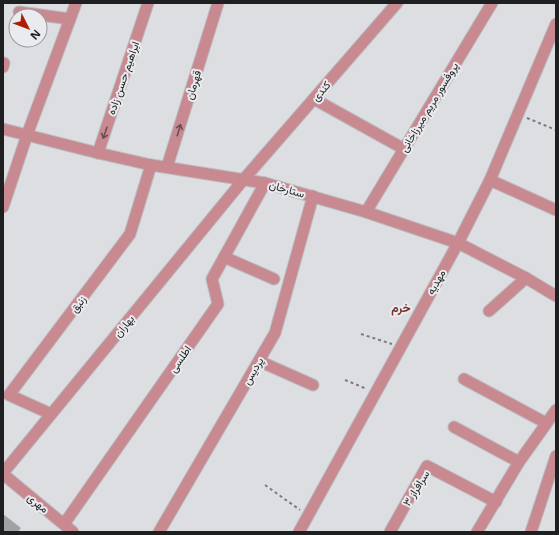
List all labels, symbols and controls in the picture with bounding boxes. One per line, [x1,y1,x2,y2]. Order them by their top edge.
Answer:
north arrow [8,8,48,48]
text: N [27,27,44,43]
street label: ابراهیم حسن زاده [103,39,143,117]
street label: پروفسور مریم میرزاخانی [396,59,462,155]
street label: قهرمان [181,68,204,101]
street label: کندی [308,77,334,104]
one-way arrow [176,124,183,137]
one-way arrow [101,126,108,139]
street label: ستارخان [268,176,307,201]
street label: مهدیه [423,266,449,297]
street label: زنبق [66,292,89,315]
district label: خرم [391,299,411,316]
street label: بهاران [110,311,137,340]
street label: اطلسی [165,342,194,375]
street label: پردیس [239,354,267,388]
street label: سرافراز ۳ [399,467,433,509]
street label: مهری [25,489,52,516]

